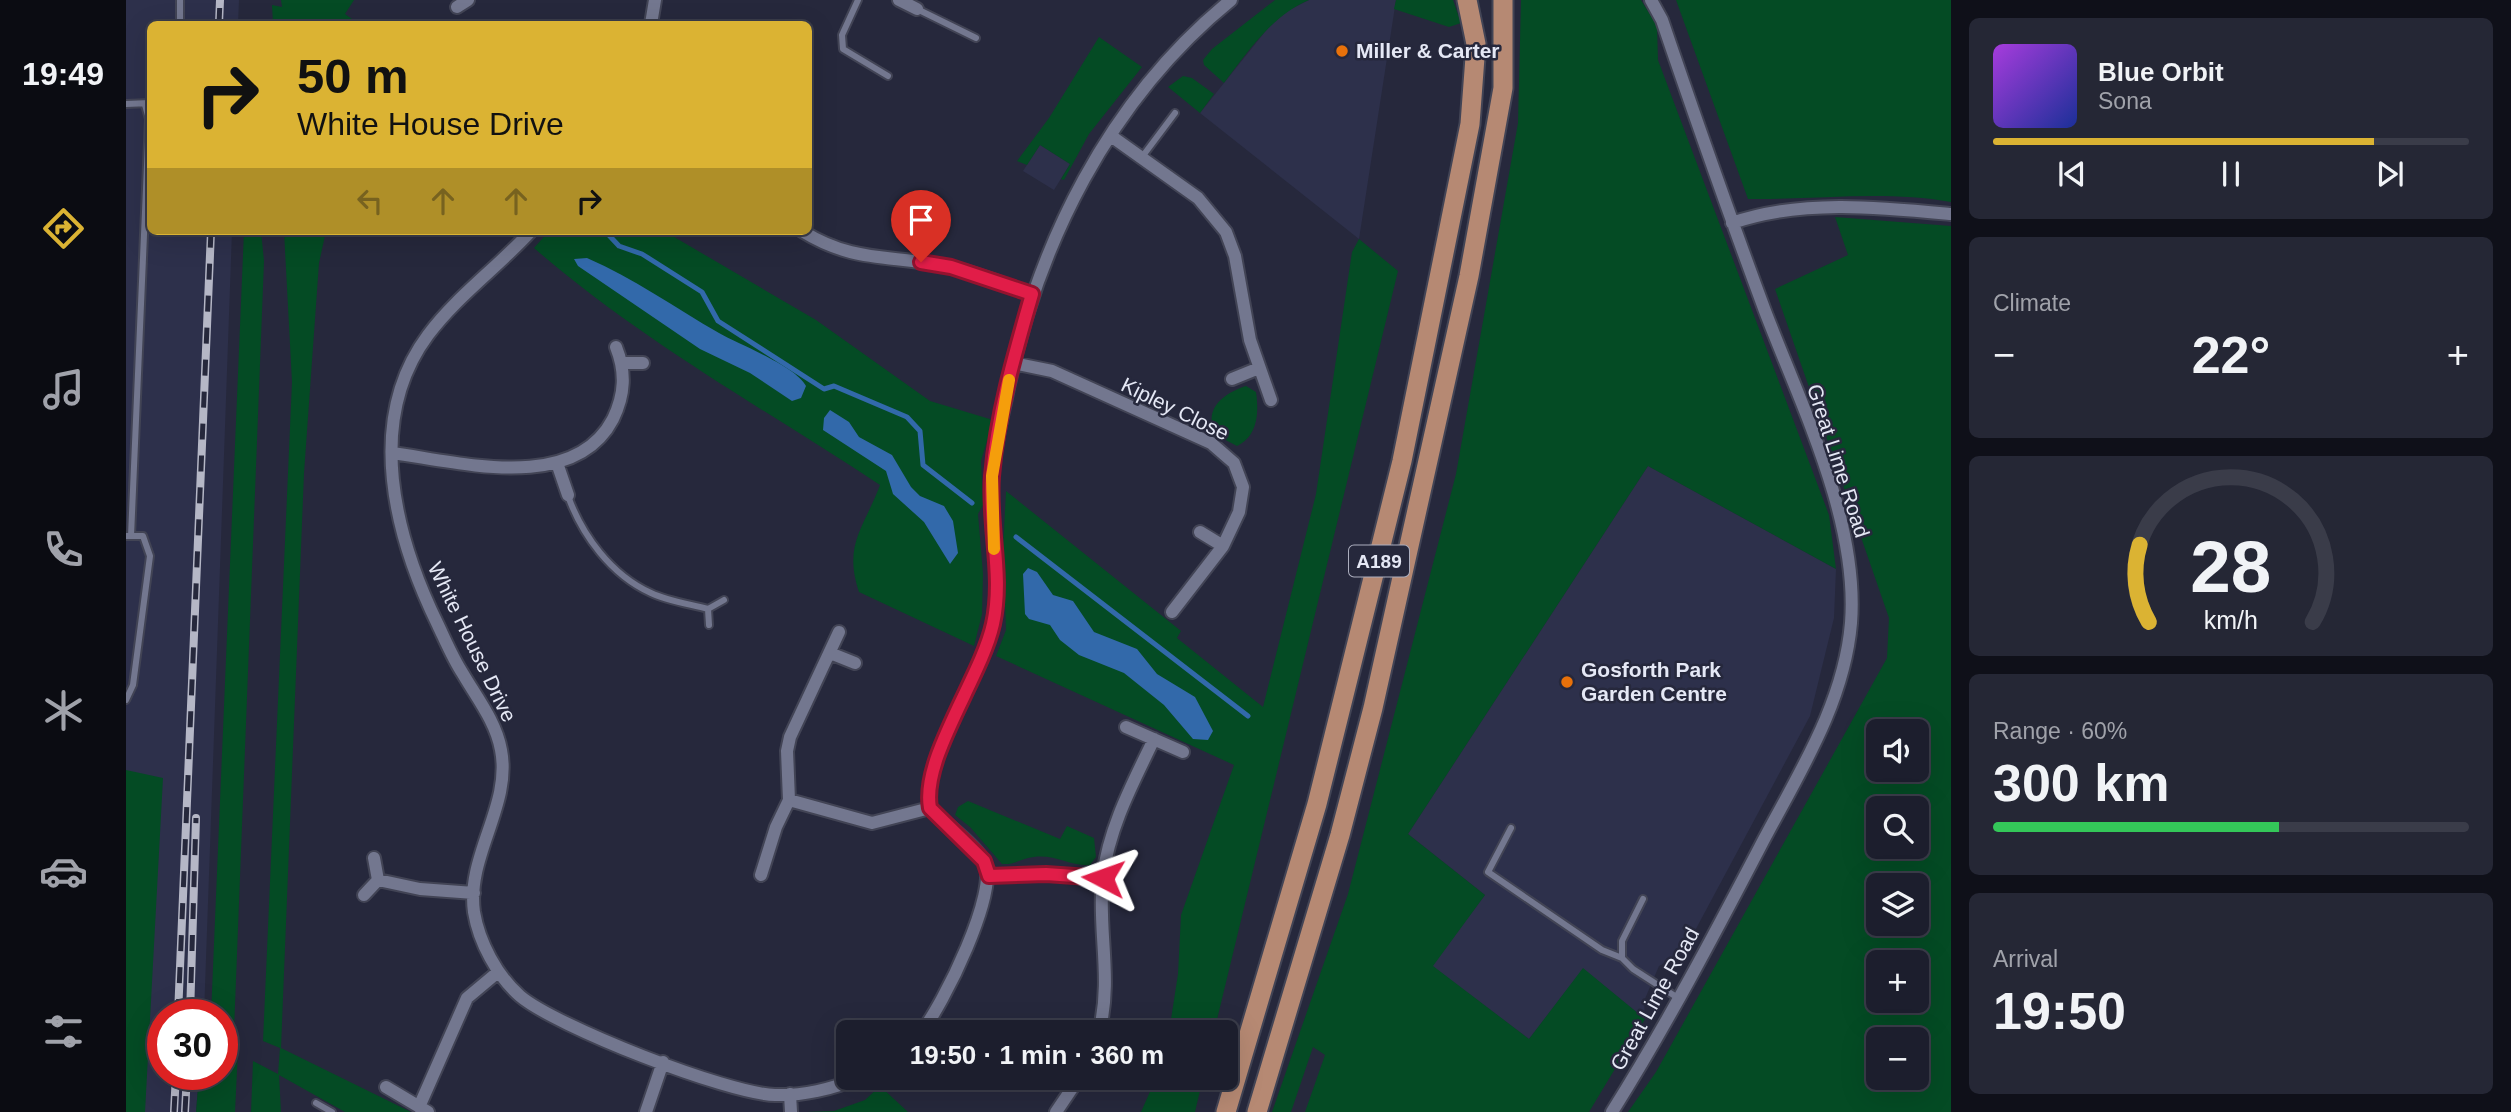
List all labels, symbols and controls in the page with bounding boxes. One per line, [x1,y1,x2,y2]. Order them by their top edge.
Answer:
place label: Miller & Carter [1356,39,1500,62]
marker: Miller & Carter [1334,43,1350,59]
icon: right [182,49,273,140]
text: 50 m [297,49,409,103]
text: 19:49 [22,56,104,92]
text: Blue Orbit [2098,57,2224,87]
text: Sona [2098,88,2152,114]
text: White House Drive [297,106,564,142]
icon: previous [2053,155,2091,193]
icon: pause [2212,155,2250,193]
icon: next [2371,155,2409,193]
icon: left [351,182,389,220]
icon: ahead [424,182,462,220]
icon: ahead [497,182,535,220]
icon: right [570,182,608,220]
pin [891,190,951,262]
icon: arrive [902,201,940,239]
icon: directions [39,204,88,253]
text: Climate [1993,290,2071,316]
text: 22° [2192,326,2270,384]
text: − [1993,334,2015,376]
text: + [2447,334,2469,376]
icon: music [39,365,88,414]
street label: Kipley Close [1118,373,1233,444]
street label: Great Lime Road [1803,381,1874,540]
icon: phone [39,525,88,574]
text: 28 [2191,526,2271,607]
road number: A189 [1349,546,1409,576]
street label: White House Drive [424,558,521,725]
text: km/h [2204,606,2258,634]
place label: Gosforth Park Garden Centre [1581,658,1727,705]
marker: Gosforth Park Garden Centre [1559,674,1575,690]
icon: climate [39,686,88,735]
text: Range · 60% [1993,718,2127,744]
map controls [1866,719,1929,1090]
button: sound [1866,719,1929,782]
text: 300 km [1993,754,2169,812]
button: search [1866,796,1929,859]
position arrow [1066,841,1140,915]
icon: car [39,847,88,896]
button: layers [1866,873,1929,936]
street label: Great Lime Road [1606,923,1703,1074]
text: Arrival [1993,946,2058,972]
button: + [1866,950,1929,1013]
text: 19:50 [1993,982,2126,1040]
speed limit sign: 30 [147,999,238,1090]
icon: filters [39,1007,88,1056]
button: − [1866,1027,1929,1090]
text: 19:50 · 1 min · 360 m [910,1040,1164,1070]

